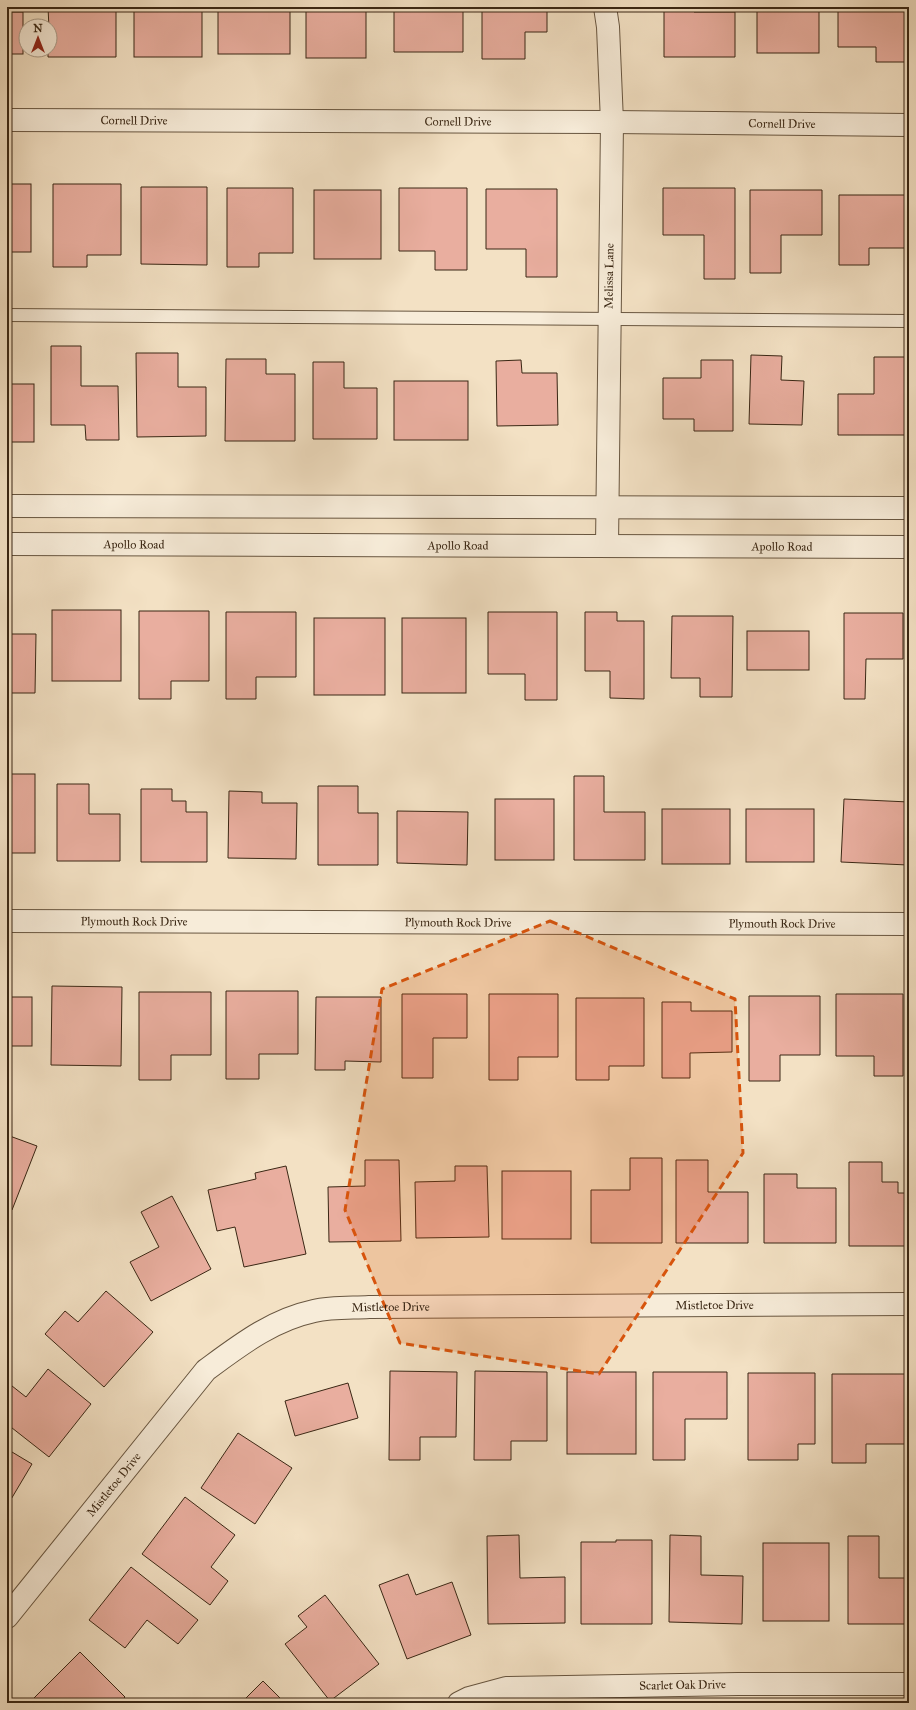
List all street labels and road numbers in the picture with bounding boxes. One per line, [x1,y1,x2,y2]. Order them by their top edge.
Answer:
street label: Cornell Drive [100,113,168,128]
street label: Cornell Drive [424,114,492,129]
street label: Cornell Drive [748,116,816,131]
street label: Melissa Lane [601,243,617,309]
street label: Apollo Road [102,537,165,552]
street label: Apollo Road [426,538,489,553]
street label: Apollo Road [750,539,813,554]
street label: Plymouth Rock Drive [80,914,188,929]
street label: Plymouth Rock Drive [404,915,512,930]
street label: Plymouth Rock Drive [728,916,836,931]
street label: Mistletoe Drive [675,1298,754,1312]
street label: Mistletoe Drive [351,1300,430,1315]
street label: Mistletoe Drive [84,1450,144,1519]
street label: Scarlet Oak Drive [639,1677,726,1693]

